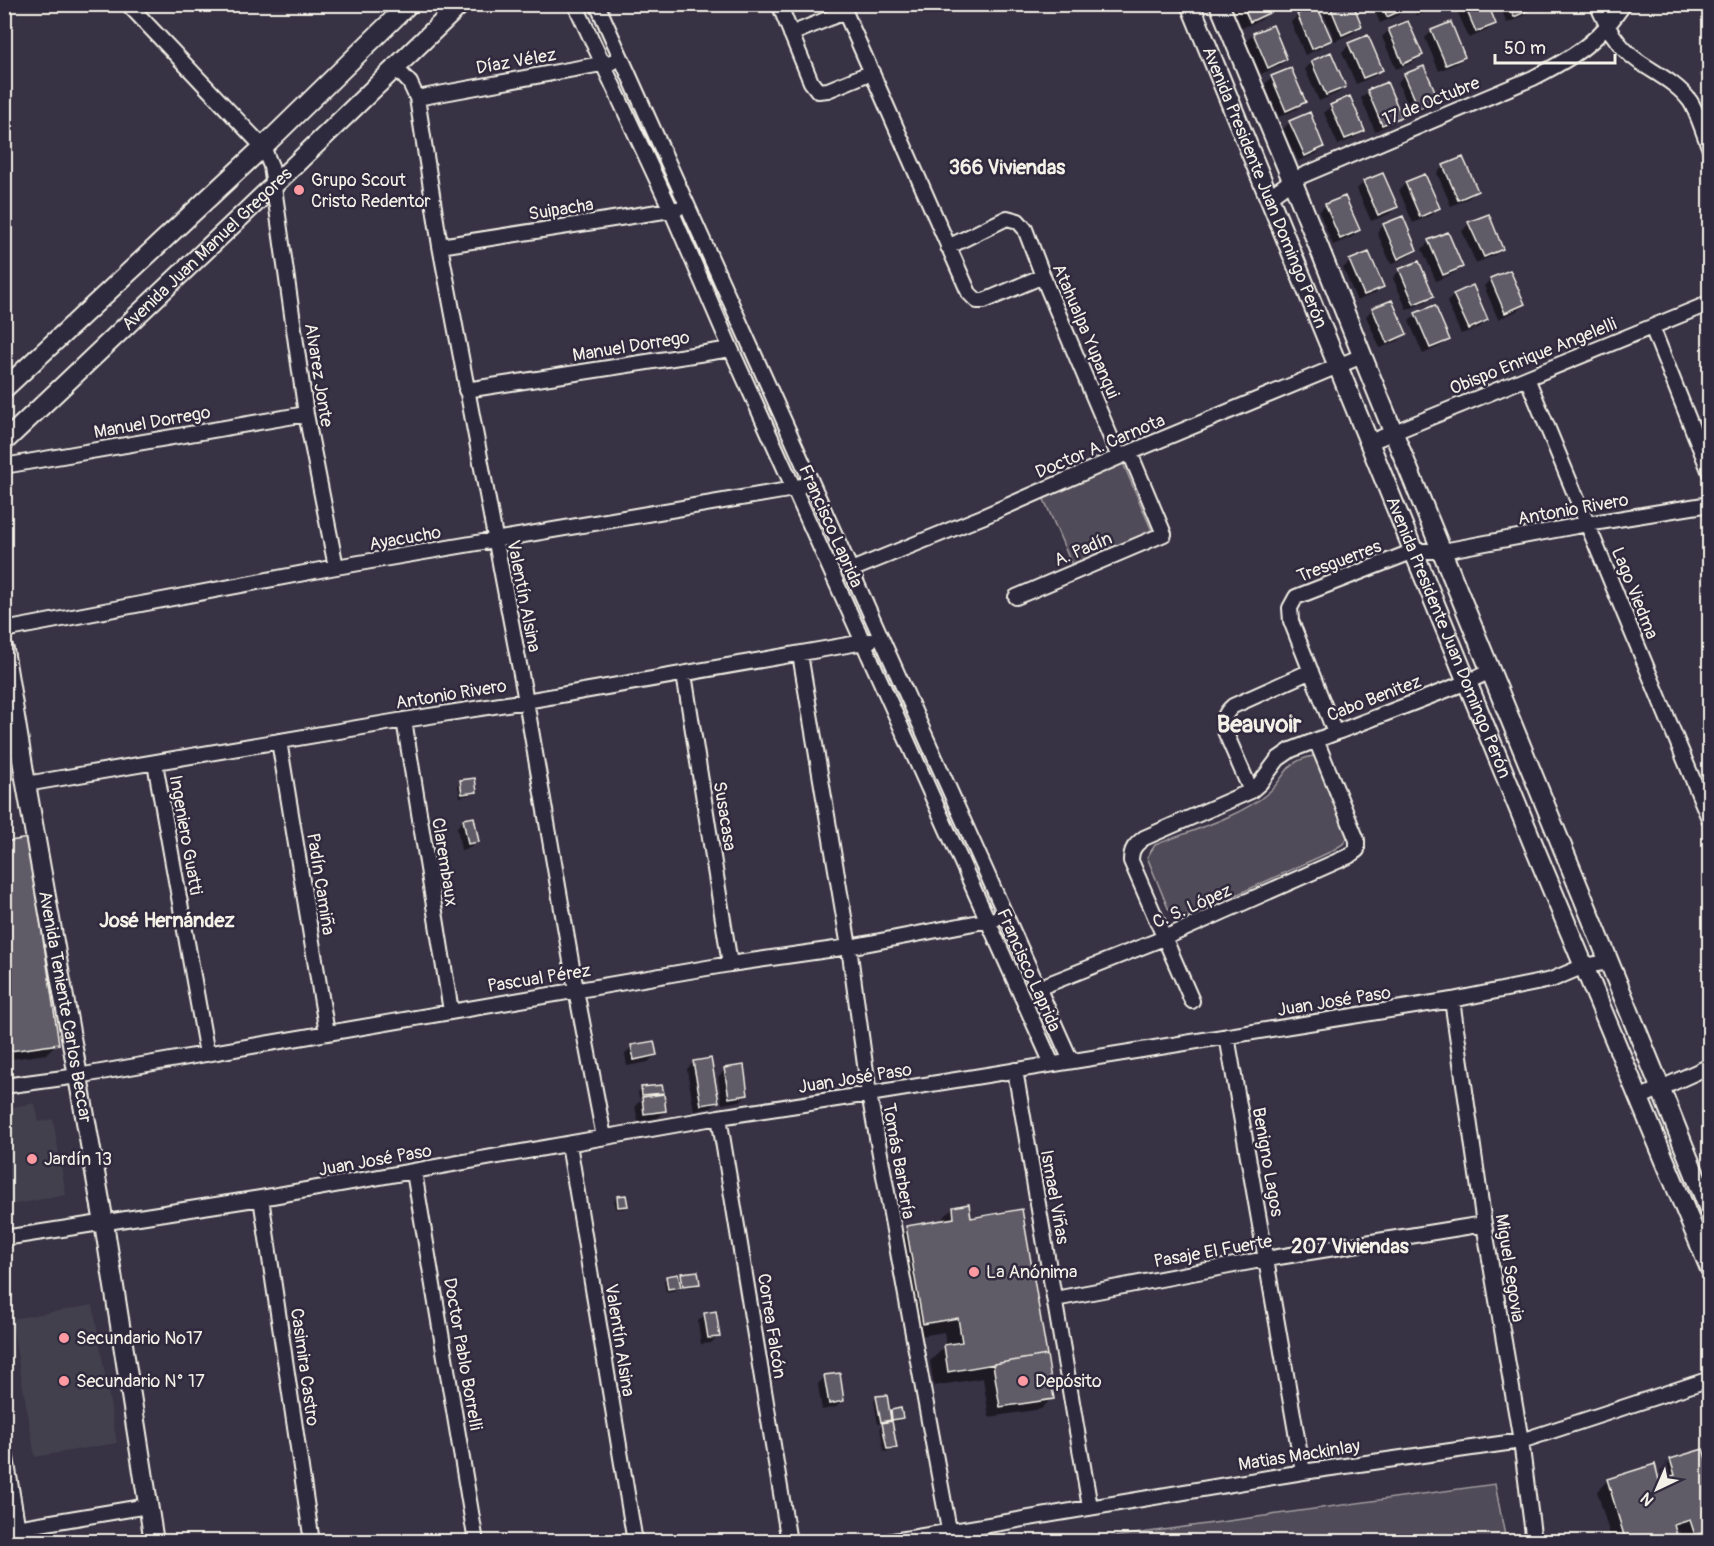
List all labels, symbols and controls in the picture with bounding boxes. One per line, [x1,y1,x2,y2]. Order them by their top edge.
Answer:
scale bar [1495,27,1615,65]
text: 50 m [1504,37,1546,60]
street label: Díaz Vélez [474,43,558,80]
street label: Avenida Presidente Juan Domingo Perón [1197,43,1332,332]
street label: 17 de Octubre [1379,71,1483,131]
district label: 366 Viviendas [949,155,1065,180]
street label: Avenida Juan Manuel Gregores [117,163,297,336]
place label: Grupo Scout Cristo Redentor [311,169,431,213]
marker: Grupo Scout Cristo Redentor [292,183,306,197]
street label: Suipacha [527,193,595,226]
street label: Atahualpa Yupanqui [1047,260,1124,402]
street label: Obispo Enrique Angelelli [1446,313,1620,400]
street label: Alvarez Jonte [299,321,338,429]
street label: Manuel Dorrego [571,326,692,367]
street label: Manuel Dorrego [92,401,213,444]
street label: Doctor A. Carnota [1032,409,1168,484]
street label: Francisco Laprida [793,461,868,591]
street label: Antonio Rivero [1516,488,1631,531]
street label: Avenida Presidente Juan Domingo Perón [1380,493,1516,782]
street label: Ayacucho [367,521,443,556]
street label: A. Padín [1051,527,1116,572]
street label: Tresguerres [1294,535,1385,588]
street label: Valentín Alsina [501,538,546,654]
street label: Lago Viedma [1606,544,1663,643]
street label: Cabo Benitez [1324,670,1425,727]
street label: Antonio Rivero [394,674,509,715]
district label: Beauvoir [1217,710,1302,739]
street label: Ingeniero Guatti [164,773,207,897]
street label: Susacasa [708,780,741,852]
street label: Clarembaux [426,816,463,908]
street label: Padín Camiña [301,831,340,937]
street label: C. S. López [1149,879,1235,934]
street label: Avenida Teniente Carlos Beccar [33,889,97,1125]
street label: Francisco Laprida [991,905,1066,1035]
district label: José Hernández [99,908,235,933]
street label: Pascual Pérez [486,959,592,998]
street label: Juan José Paso [1276,981,1393,1022]
street label: Juan José Paso [797,1058,914,1099]
street label: Tomás Barbería [877,1101,920,1221]
street label: Benigno Lagos [1247,1106,1288,1219]
street label: Juan José Paso [317,1139,434,1182]
place label: Jardín 13 [44,1148,112,1171]
street label: Ismael Viñas [1035,1148,1074,1246]
marker: Jardín 13 [25,1152,39,1166]
street label: Miguel Segovia [1490,1212,1529,1324]
street label: Pasaje El Fuerte [1152,1230,1274,1273]
district label: 207 Viviendas [1291,1234,1409,1259]
place label: La Anónima [986,1261,1077,1284]
marker: La Anónima [967,1265,981,1279]
street label: Correa Falcón [752,1272,791,1380]
street label: Doctor Pablo Borrelli [438,1276,487,1432]
street label: Valentín Alsina [599,1282,640,1398]
street label: Casimira Castro [285,1307,324,1428]
place label: Secundario Nº17 [76,1327,203,1350]
marker: Secundario Nº17 [57,1331,71,1345]
place label: Secundario N° 17 [76,1370,205,1393]
place label: Depósito [1035,1370,1102,1393]
marker: Secundario N° 17 [57,1374,71,1388]
marker: Depósito [1016,1374,1030,1388]
street label: Matias Mackinlay [1236,1434,1362,1476]
north arrow [1627,1459,1687,1519]
text: N [1636,1488,1658,1510]

